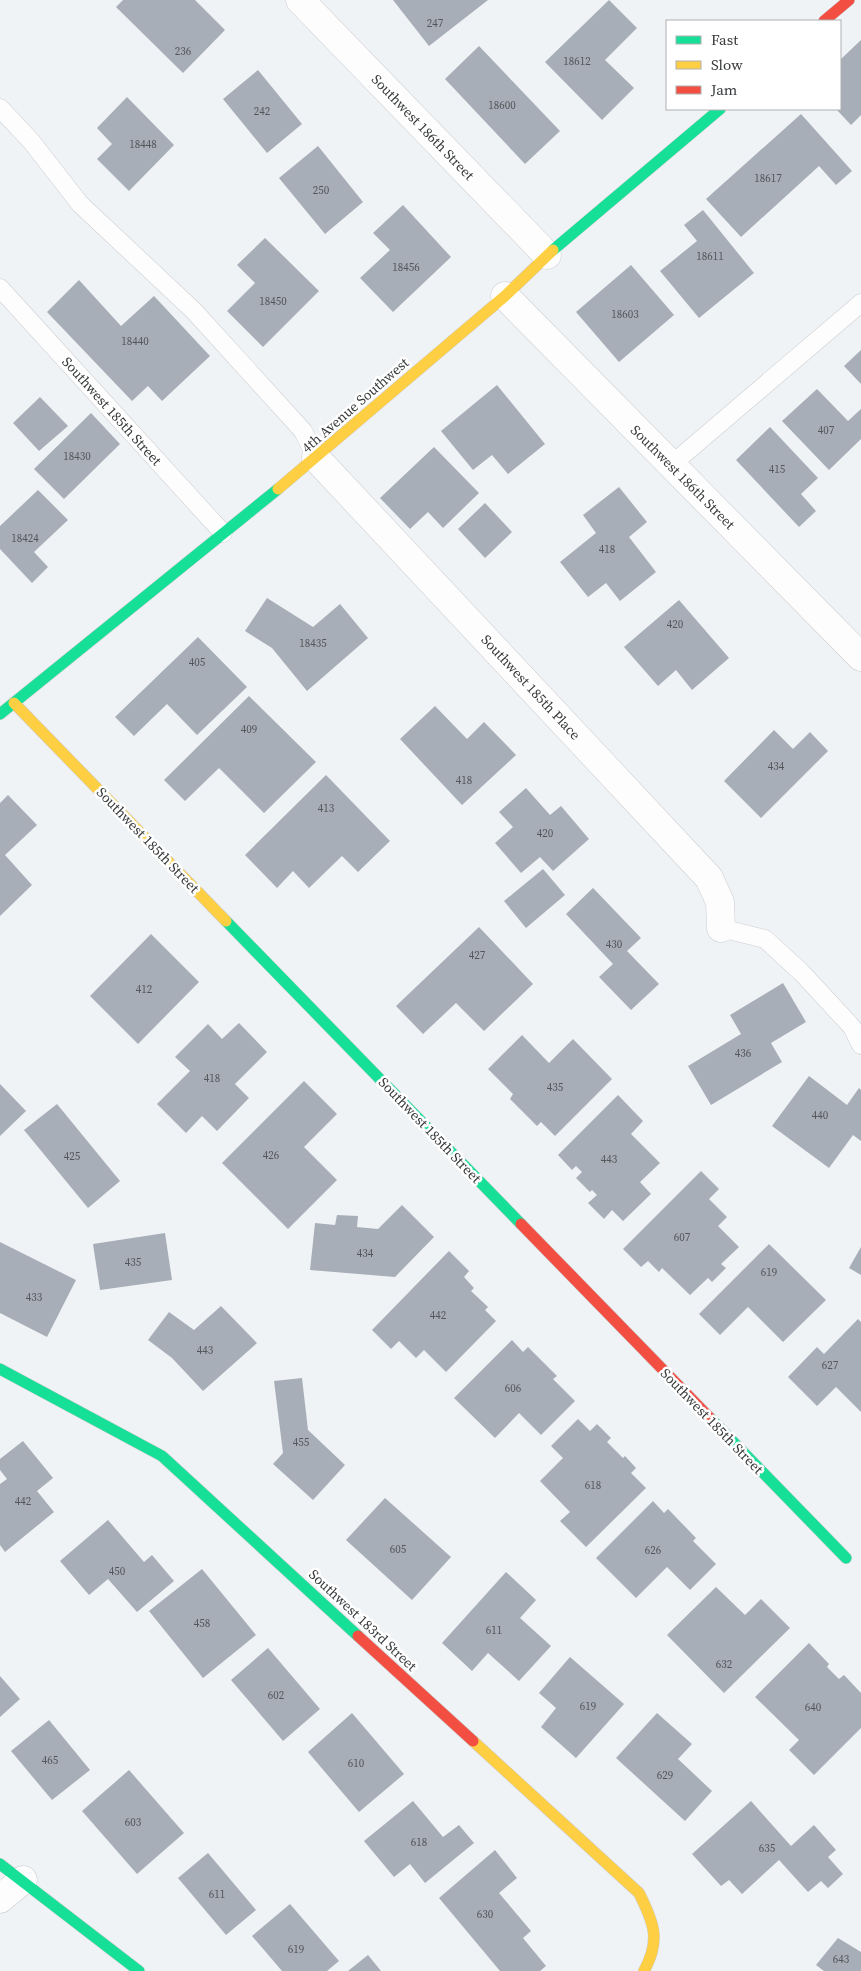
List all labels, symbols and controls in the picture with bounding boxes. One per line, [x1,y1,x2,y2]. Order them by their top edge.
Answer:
house number: 247 [427,16,444,31]
legend [666,20,841,110]
text: Fast [711,29,738,50]
house number: 236 [175,44,192,59]
house number: 18612 [563,54,591,69]
text: Slow [711,54,743,75]
street label: Southwest 186th Street [367,70,479,185]
text: Jam [710,79,738,100]
house number: 18600 [488,98,516,113]
house number: 242 [254,104,271,119]
house number: 18448 [129,137,157,152]
house number: 18617 [754,171,782,186]
house number: 250 [313,183,330,198]
house number: 18611 [696,249,724,264]
house number: 18456 [392,260,420,275]
house number: 18450 [259,294,287,309]
house number: 18603 [611,307,639,322]
house number: 18440 [121,334,149,349]
street label: Southwest 185th Street [58,352,167,470]
street label: 4th Avenue Southwest [297,353,413,457]
street label: Southwest 186th Street [626,420,740,534]
house number: 407 [818,423,835,438]
house number: 18430 [63,449,91,464]
house number: 415 [769,462,786,477]
house number: 18424 [11,531,39,546]
house number: 418 [599,542,615,557]
house number: 420 [667,617,684,632]
street label: Southwest 185th Place [477,630,585,744]
house number: 18435 [299,636,327,651]
house number: 405 [189,655,206,670]
house number: 409 [241,722,257,737]
house number: 434 [768,759,785,774]
house number: 418 [456,773,472,788]
street label: Southwest 185th Street [92,783,204,898]
house number: 413 [318,801,335,816]
house number: 420 [537,826,554,841]
house number: 430 [606,937,623,952]
house number: 427 [469,948,486,963]
house number: 412 [136,982,153,997]
house number: 436 [735,1046,752,1061]
house number: 418 [204,1071,220,1086]
street label: Southwest 185th Street [374,1073,486,1188]
house number: 435 [547,1080,564,1095]
house number: 440 [812,1108,829,1123]
house number: 426 [263,1148,280,1163]
house number: 425 [64,1149,81,1164]
house number: 443 [601,1152,618,1167]
house number: 607 [674,1230,691,1245]
house number: 434 [357,1246,374,1261]
house number: 435 [125,1255,142,1270]
house number: 619 [761,1265,777,1280]
house number: 433 [26,1290,43,1305]
house number: 442 [430,1308,447,1323]
house number: 443 [197,1343,214,1358]
house number: 627 [822,1358,839,1373]
street label: Southwest 185th Street [656,1364,768,1479]
house number: 606 [505,1381,522,1396]
house number: 455 [293,1435,310,1450]
house number: 618 [585,1478,601,1493]
house number: 442 [15,1494,32,1509]
house number: 605 [390,1542,407,1557]
house number: 626 [645,1543,662,1558]
house number: 450 [109,1564,126,1579]
street label: Southwest 183rd Street [305,1565,422,1676]
house number: 458 [194,1616,210,1631]
house number: 611 [486,1623,502,1638]
house number: 632 [716,1657,733,1672]
house number: 602 [268,1688,285,1703]
house number: 619 [580,1699,596,1714]
house number: 640 [805,1700,822,1715]
house number: 465 [42,1753,59,1768]
house number: 610 [348,1756,365,1771]
house number: 629 [657,1768,673,1783]
house number: 603 [125,1815,142,1830]
house number: 618 [411,1835,427,1850]
house number: 635 [759,1841,776,1856]
house number: 611 [209,1887,225,1902]
house number: 630 [477,1907,494,1922]
house number: 619 [288,1942,304,1957]
house number: 643 [833,1952,850,1967]

